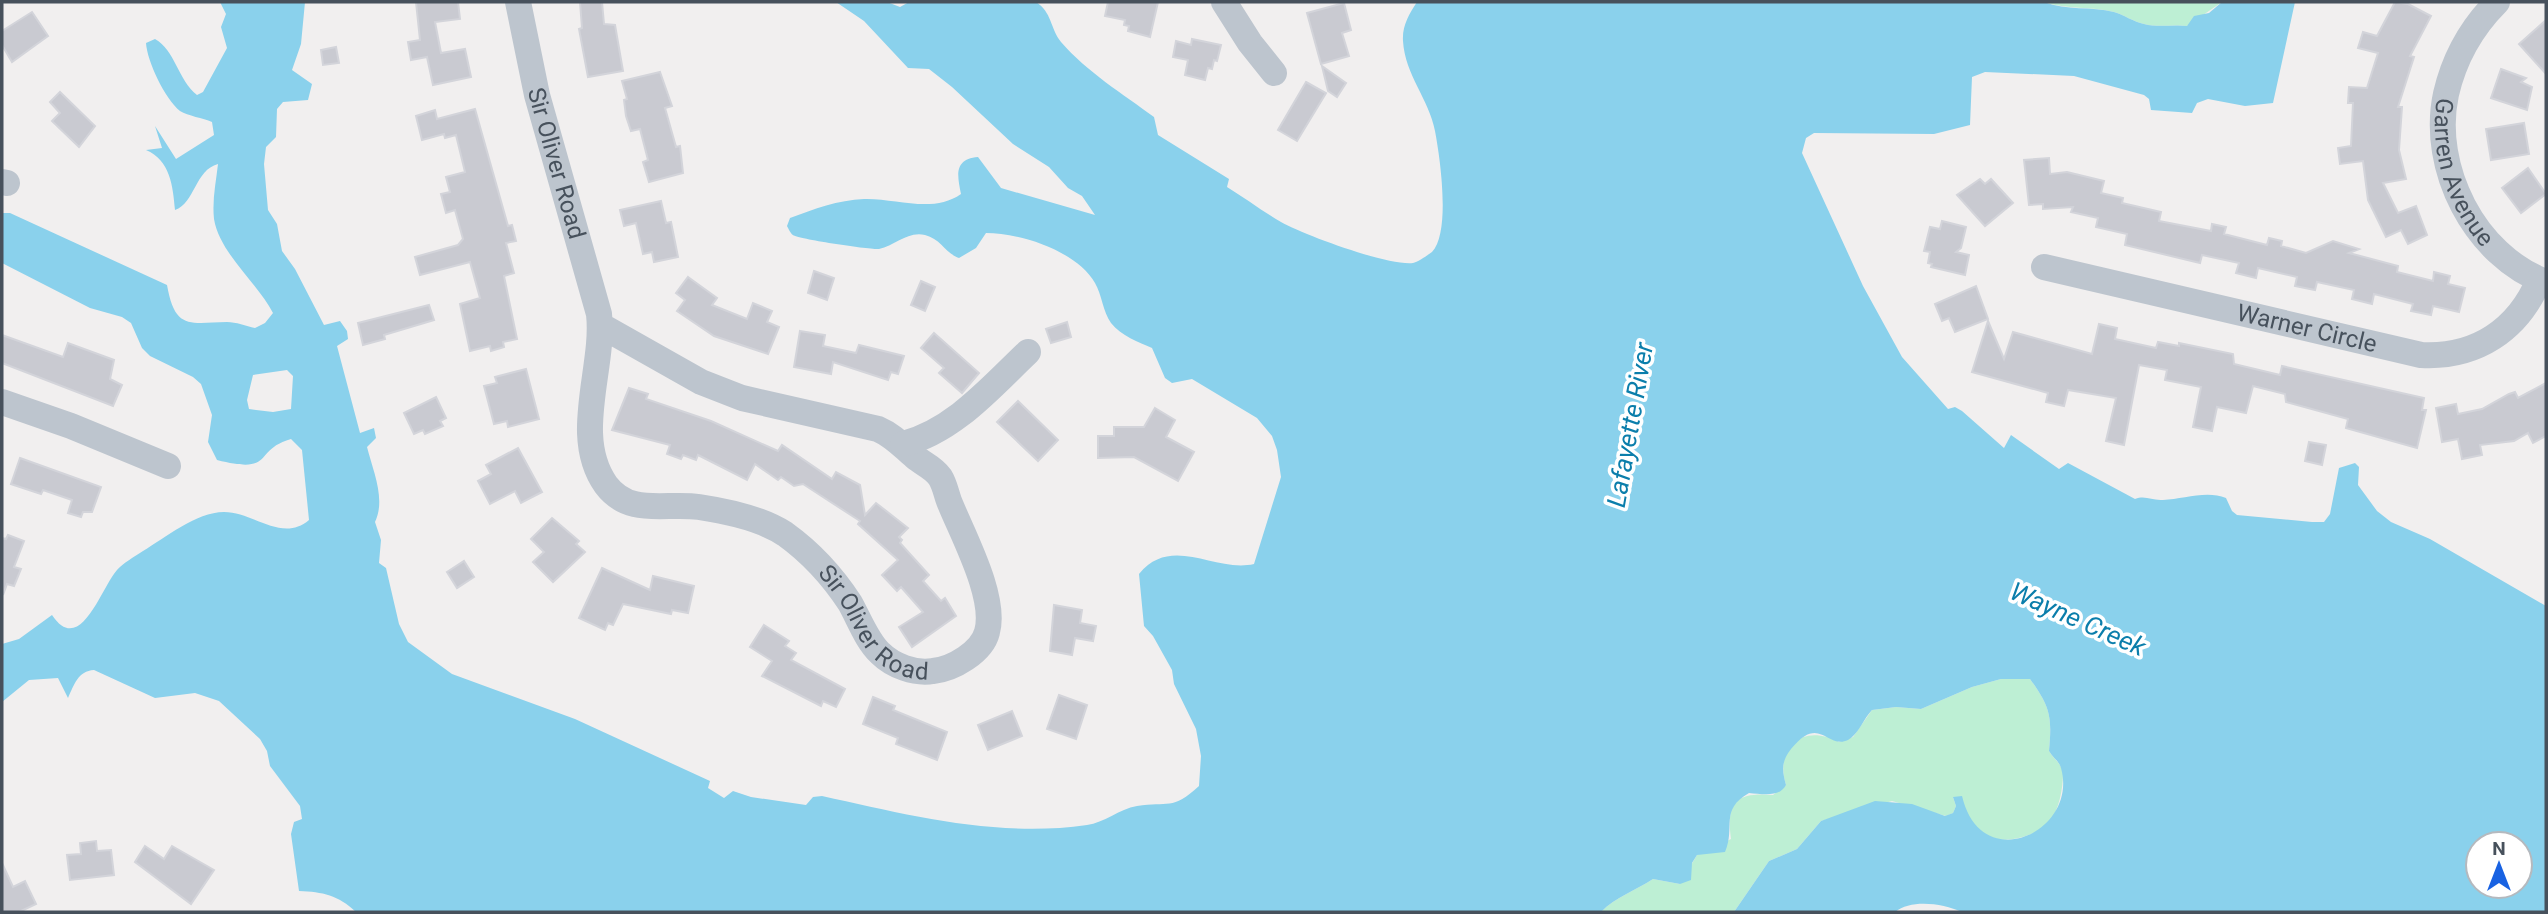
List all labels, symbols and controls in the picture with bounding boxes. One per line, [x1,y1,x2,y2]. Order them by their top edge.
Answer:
street label: Sir Oliver Road [522,85,591,242]
street label: Garren Avenue [2429,97,2500,252]
street label: Warner Circle [2234,299,2380,358]
water label: Lafayette River [1601,339,1659,510]
street label: Sir Oliver Road [813,559,929,686]
water label: Wayne Creek [2006,576,2152,663]
north arrow [2464,830,2534,900]
text: N [2492,837,2506,860]

